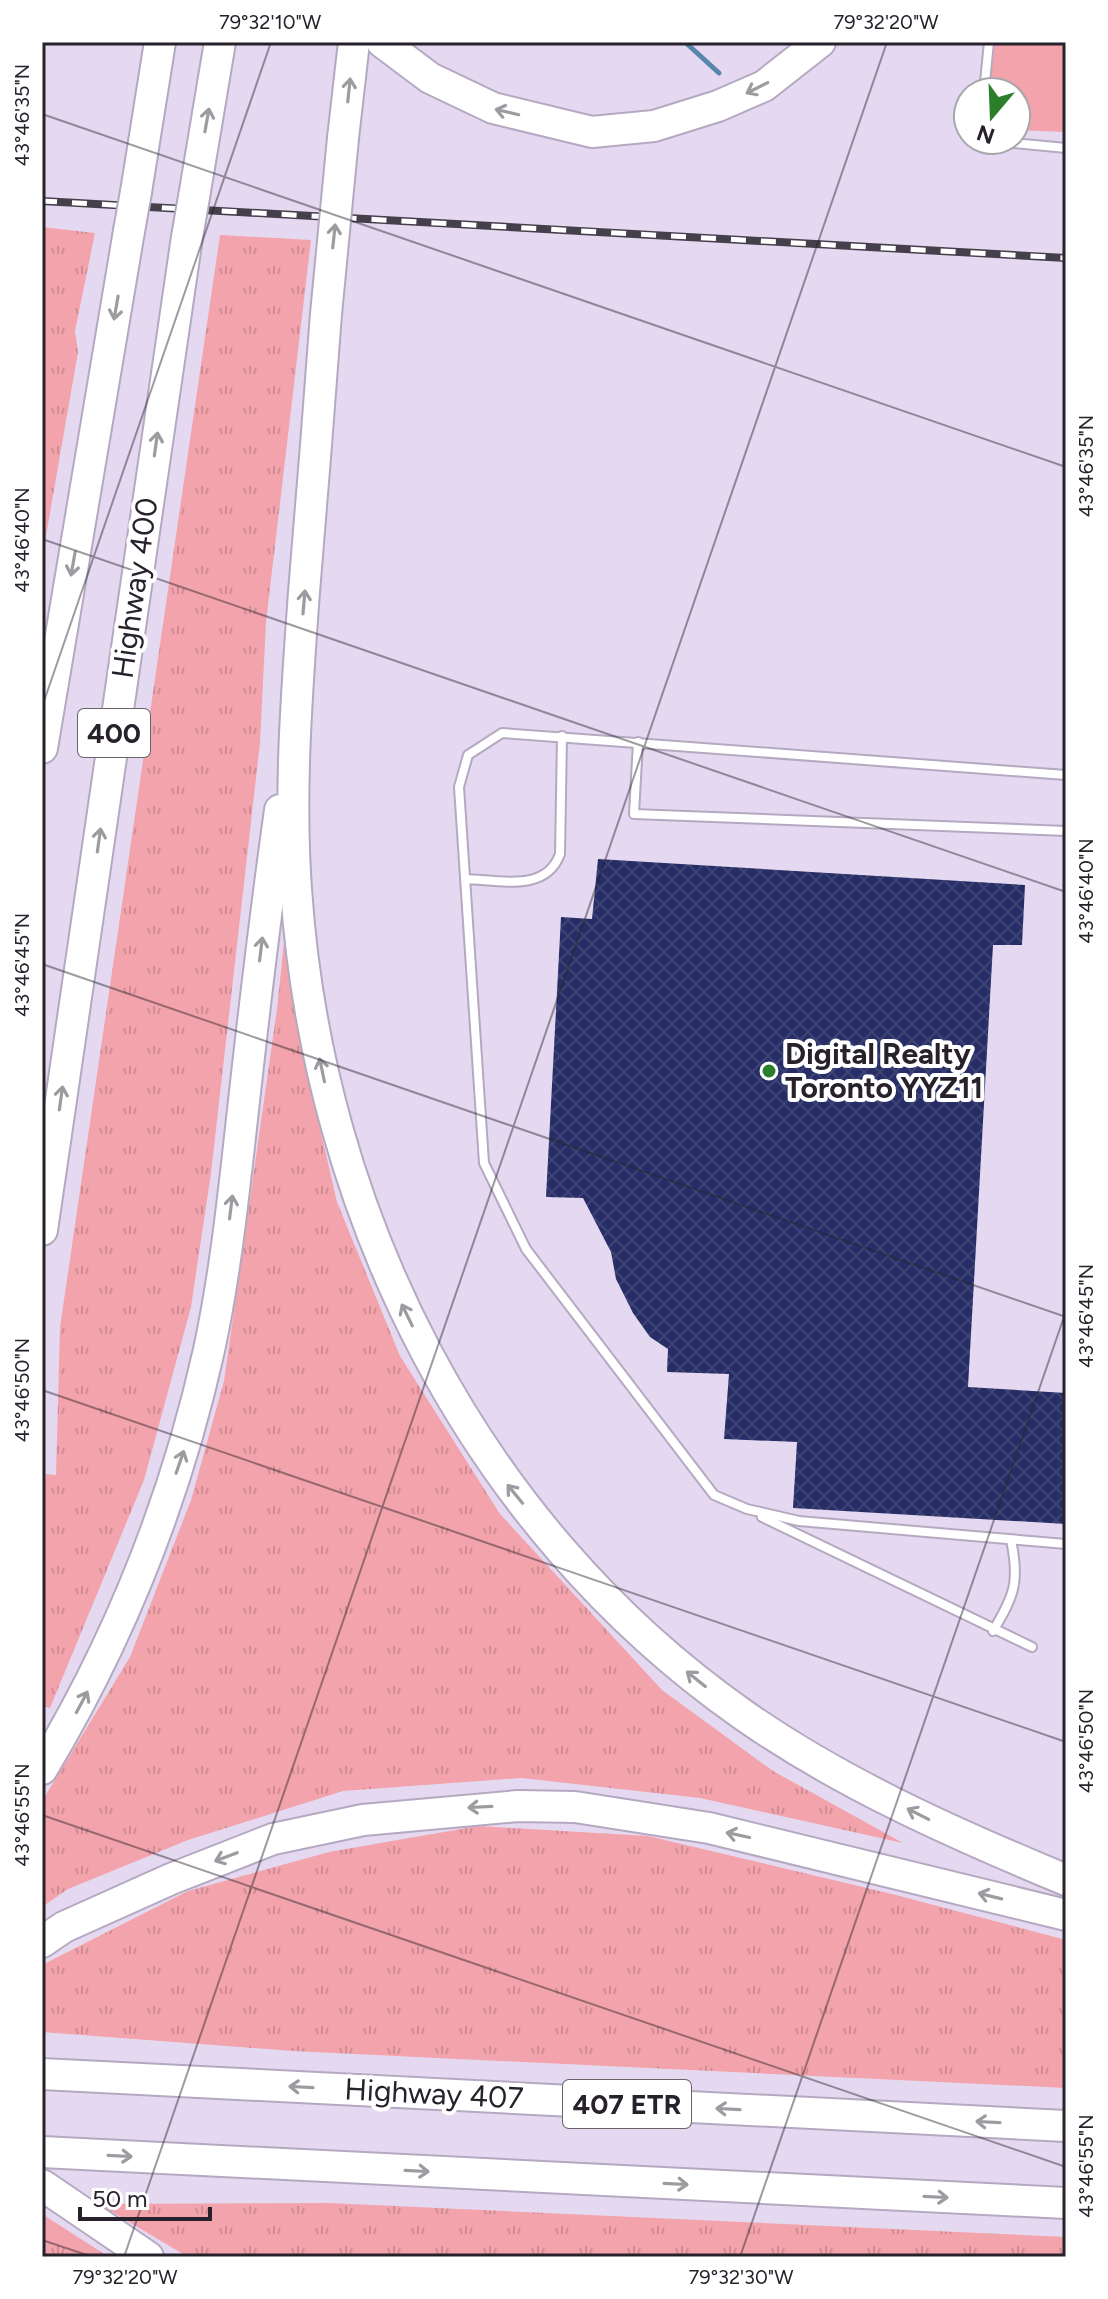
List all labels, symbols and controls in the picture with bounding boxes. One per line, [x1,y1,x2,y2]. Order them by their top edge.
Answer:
text: 79°32'10"W [219,10,321,34]
text: 79°32'20"W [833,10,939,34]
text: 43°46'35"N [10,64,34,166]
north arrow [952,76,1032,156]
one-way arrow [341,77,356,104]
one-way arrow [746,81,770,96]
one-way arrow [494,104,520,119]
one-way arrow [200,108,215,133]
text: N [973,119,998,150]
one-way arrow [327,223,342,250]
one-way arrow [108,295,123,320]
text: 43°46'35"N [1074,415,1098,517]
one-way arrow [149,432,164,458]
text: 43°46'40"N [10,487,34,593]
street label: Highway 400 [104,495,165,681]
one-way arrow [65,551,80,577]
one-way arrow [297,589,312,616]
road number: 400 [78,709,150,757]
one-way arrow [92,828,107,853]
text: 43°46'40"N [1074,838,1098,944]
text: 43°46'45"N [10,913,34,1017]
one-way arrow [254,936,269,963]
place label: Digital Realty Toronto YYZ11 [785,1035,983,1106]
one-way arrow [314,1057,329,1083]
marker: Digital Realty Toronto YYZ11 [760,1062,778,1080]
one-way arrow [54,1085,69,1111]
one-way arrow [224,1195,239,1220]
text: 43°46'45"N [1074,1264,1098,1368]
one-way arrow [399,1303,414,1327]
text: 43°46'50"N [10,1338,34,1442]
one-way arrow [173,1449,188,1474]
one-way arrow [506,1484,524,1505]
one-way arrow [686,1670,707,1688]
text: 43°46'50"N [1074,1689,1098,1793]
one-way arrow [74,1691,90,1714]
text: 43°46'55"N [10,1763,34,1867]
one-way arrow [467,1800,494,1815]
one-way arrow [907,1805,931,1821]
one-way arrow [725,1827,751,1842]
one-way arrow [214,1851,239,1865]
one-way arrow [978,1888,1004,1903]
street label: Highway 407 [344,2070,524,2117]
one-way arrow [288,2080,315,2095]
road number: 407 ETR [563,2080,691,2128]
one-way arrow [715,2101,742,2116]
one-way arrow [975,2114,1002,2129]
text: 43°46'55"N [1074,2114,1098,2218]
one-way arrow [106,2149,133,2164]
one-way arrow [403,2163,430,2178]
scale bar [80,2171,210,2221]
one-way arrow [662,2177,689,2192]
text: 50 m [92,2184,148,2213]
one-way arrow [922,2190,949,2205]
text: 79°32'20"W [72,2265,178,2289]
text: 79°32'30"W [689,2265,793,2289]

